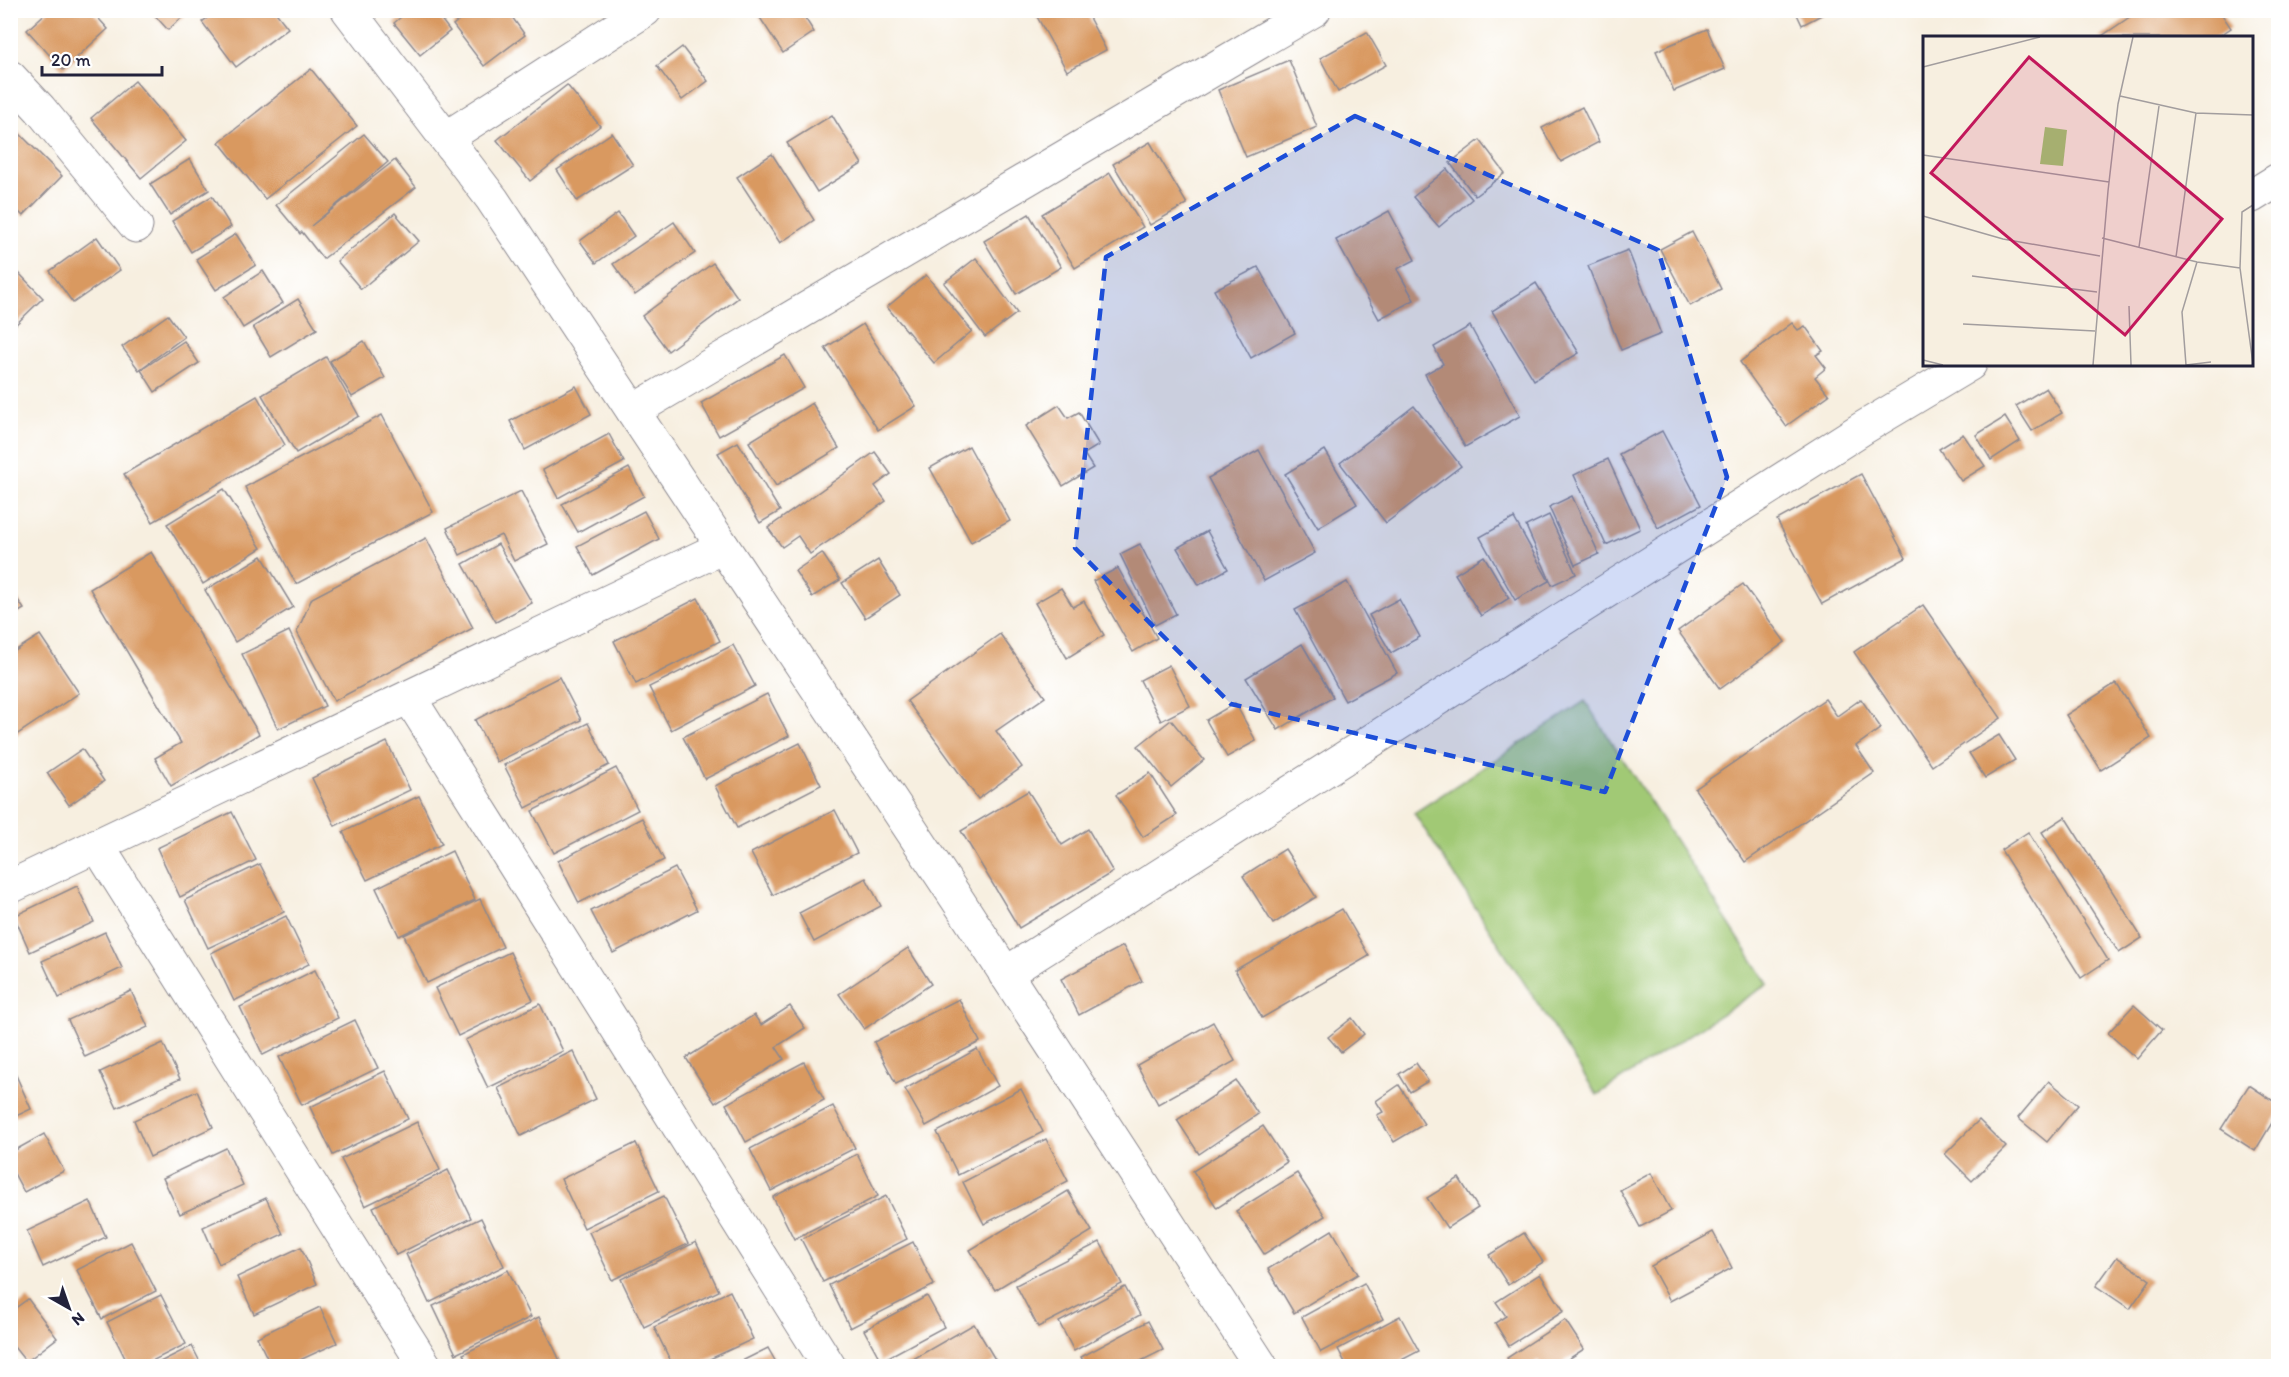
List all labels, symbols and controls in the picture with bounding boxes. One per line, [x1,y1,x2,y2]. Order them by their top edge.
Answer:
inset map [1923,36,2253,366]
scale bar [42,39,162,77]
text: 20 m [51,49,91,71]
north arrow [39,1278,99,1338]
text: N [68,1308,89,1330]

